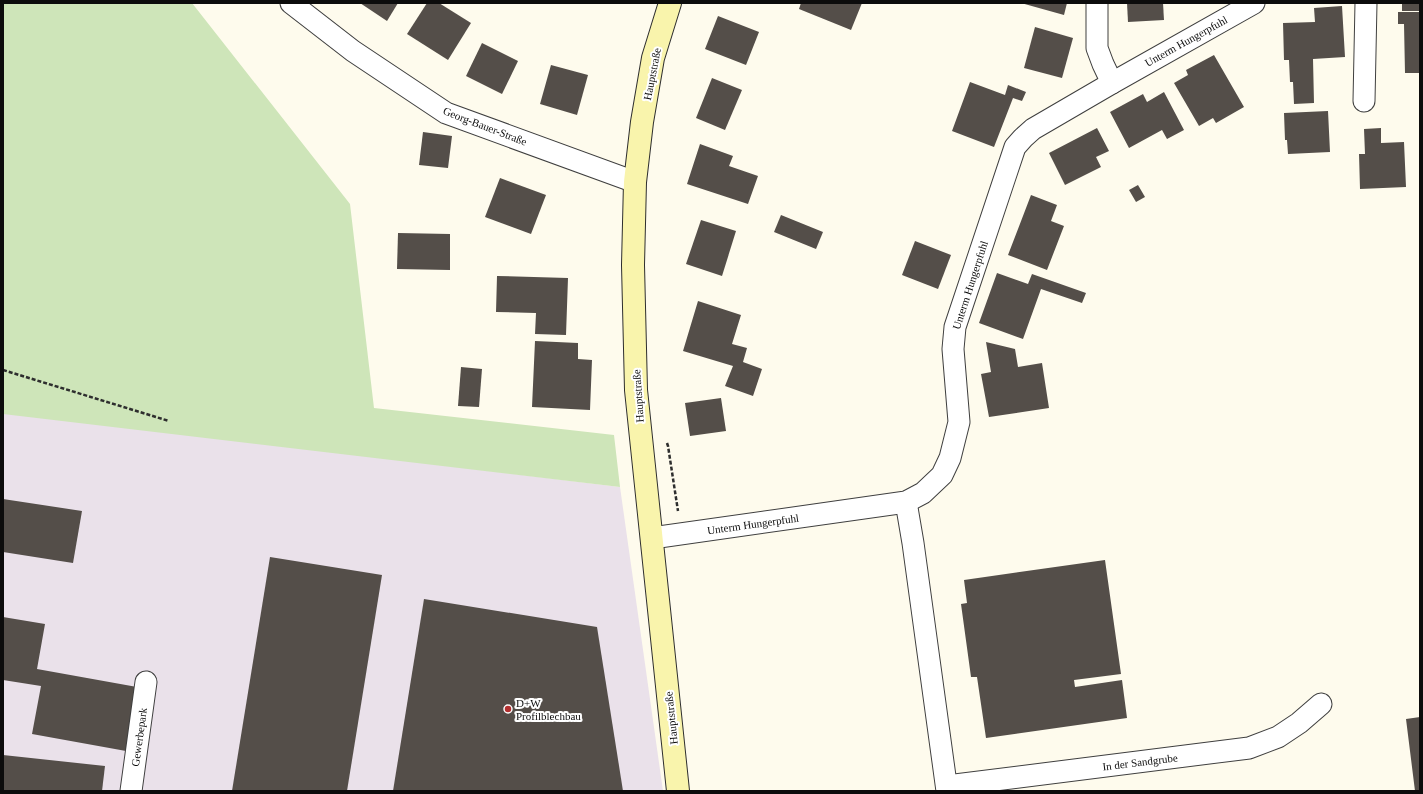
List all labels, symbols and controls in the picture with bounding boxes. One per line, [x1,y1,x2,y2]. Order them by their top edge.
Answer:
street label: Unterm Hungerpfuhl [1143,13,1229,69]
street label: Hauptstraße [641,47,663,101]
street label: Georg-Bauer-Straße [441,104,529,148]
street label: Unterm Hungerpfuhl [950,239,990,331]
street label: Hauptstraße [630,369,646,423]
street label: Unterm Hungerpfuhl [706,512,800,536]
street label: Hauptstraße [662,691,680,745]
place label: D+W Profilblechbau [516,697,581,722]
marker: D+W Profilblechbau [503,704,513,714]
street label: Gewerbepark [129,706,149,767]
street label: In der Sandgrube [1102,751,1178,773]

